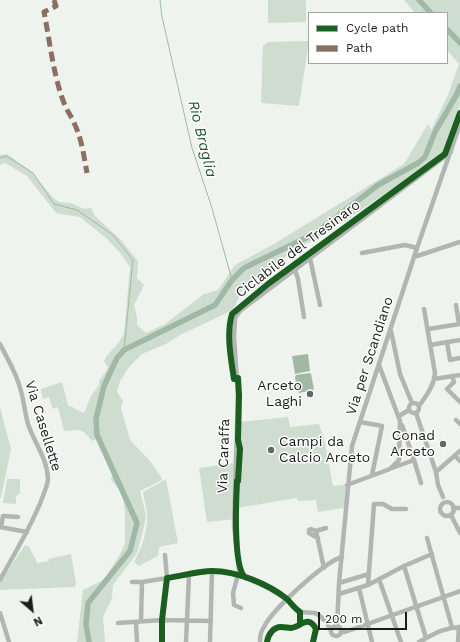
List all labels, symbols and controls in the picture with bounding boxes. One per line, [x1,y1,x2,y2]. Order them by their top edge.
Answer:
legend [308,12,448,64]
text: Cycle path [346,21,408,35]
text: Path [346,41,372,55]
water label: Rio Braglia [184,99,220,179]
street label: Ciclabile del Tresinaro [232,197,364,301]
street label: Via per Scandiano [343,295,397,417]
place label: Arceto Laghi [257,378,302,410]
street label: Via Casellette [21,379,65,473]
marker: Arceto Laghi [305,389,315,399]
street label: Via Caraffa [214,418,234,494]
place label: Conad Arceto [390,428,435,460]
place label: Campi da Calcio Arceto [279,434,370,466]
marker: Conad Arceto [438,439,448,449]
marker: Campi da Calcio Arceto [266,445,276,455]
north arrow [12,590,52,630]
scale bar [320,604,409,630]
text: 200 m [325,612,362,626]
text: N [31,613,45,629]

